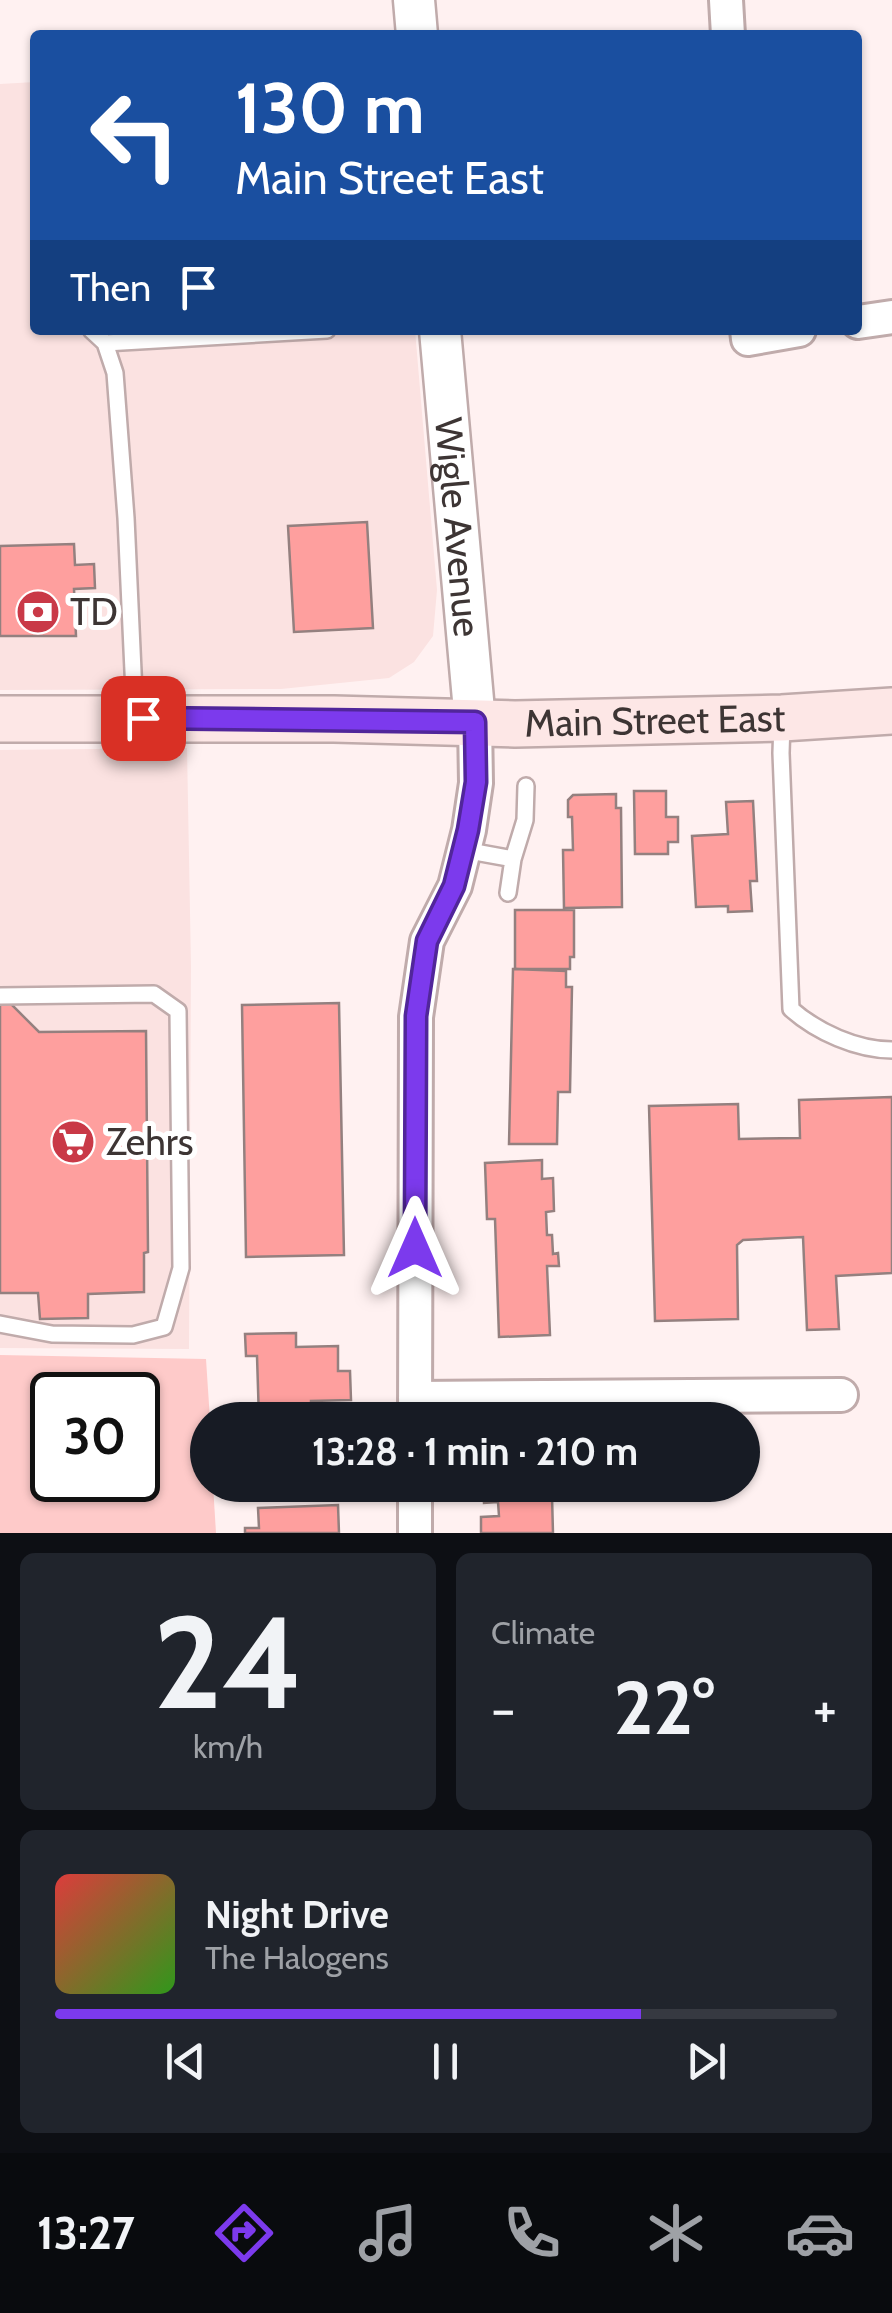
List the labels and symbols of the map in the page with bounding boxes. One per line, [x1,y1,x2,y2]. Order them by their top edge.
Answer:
street label: Wigle Avenue [425,415,491,639]
place label: TD [70,588,118,635]
bank icon: TD [15,589,61,635]
pin [101,676,186,761]
street label: Main Street East [524,694,786,747]
place label: Zehrs [106,1118,194,1165]
supermarket icon: Zehrs [50,1119,96,1165]
position arrow [363,1196,467,1300]
speed limit sign: 30 [30,1372,160,1502]

